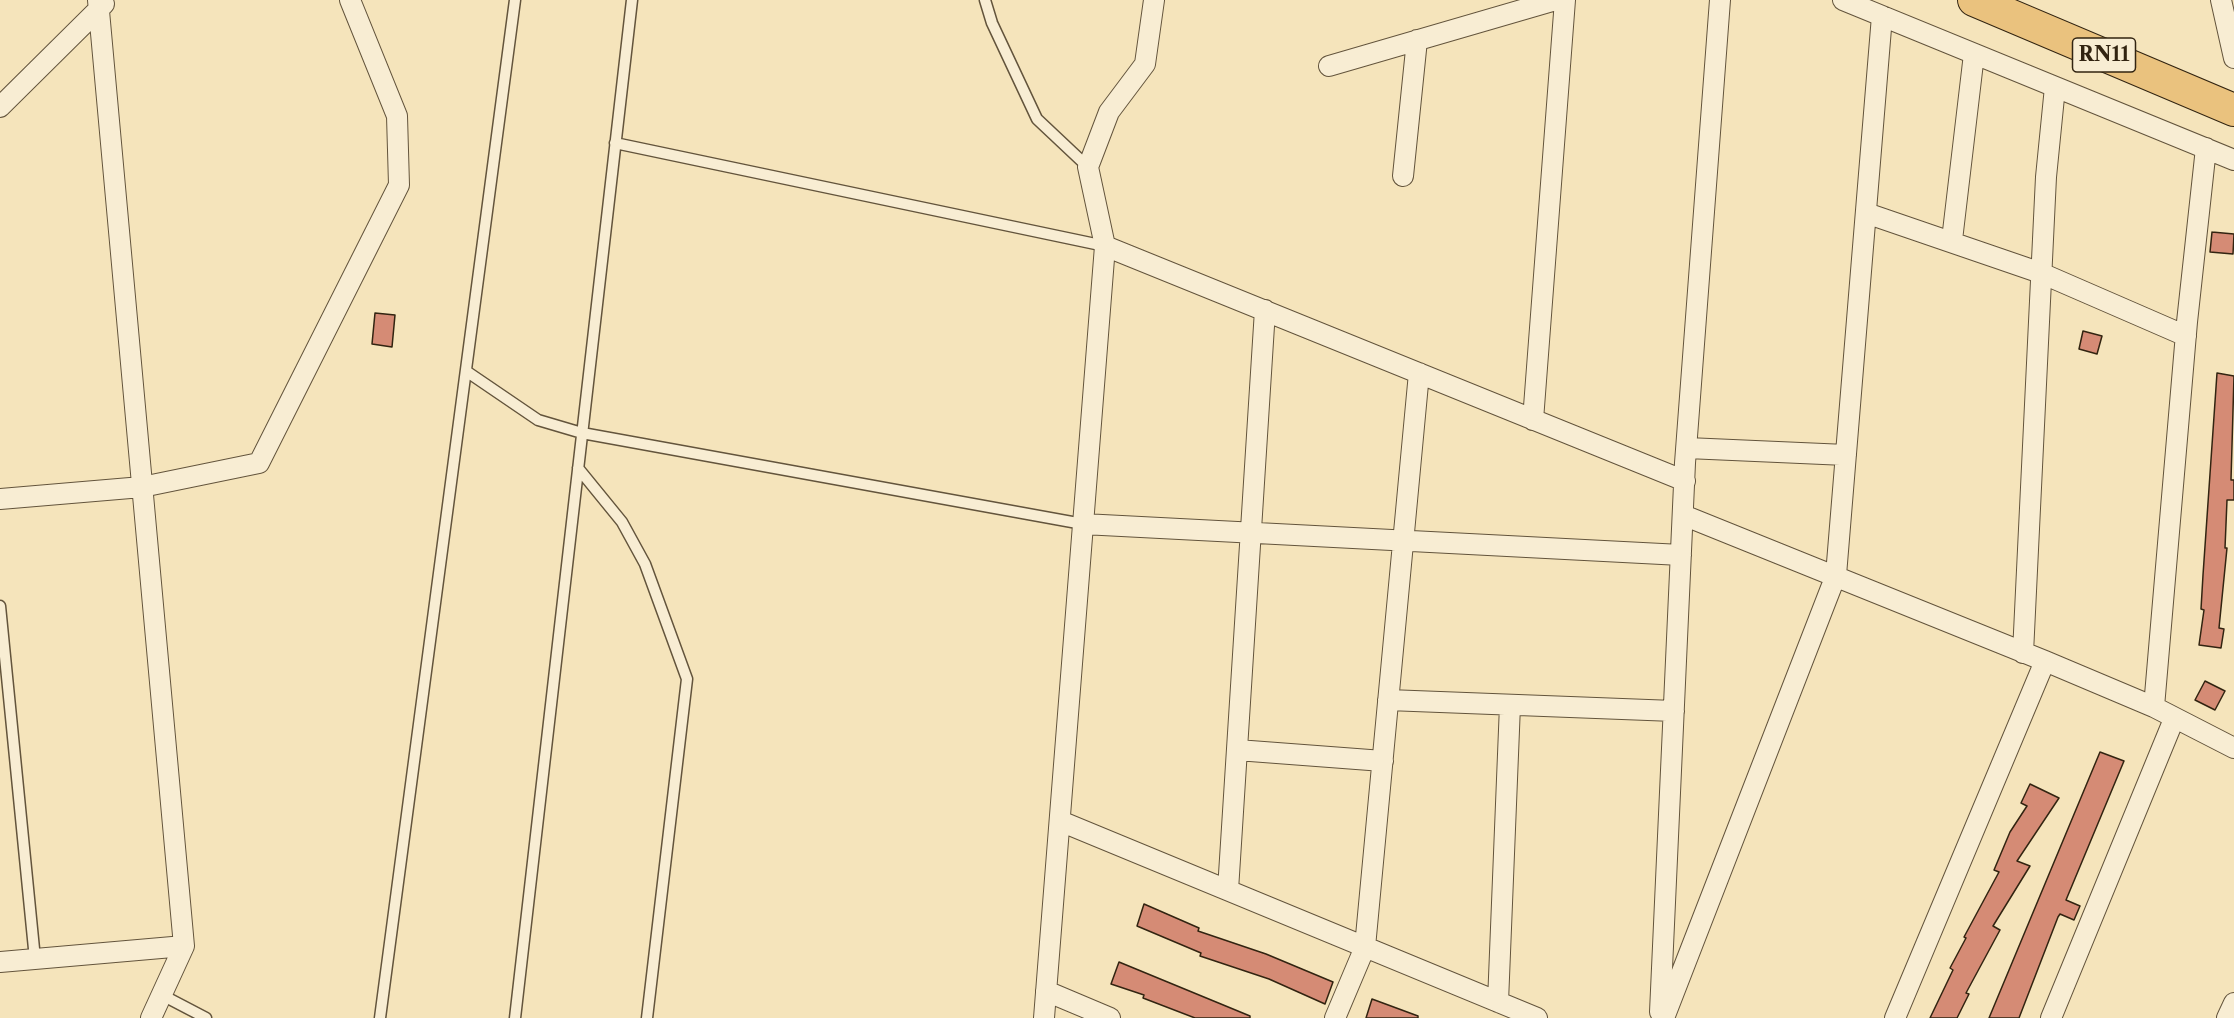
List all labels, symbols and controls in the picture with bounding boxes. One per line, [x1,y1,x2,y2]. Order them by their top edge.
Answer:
road number: RN11 [2072,38,2136,72]

